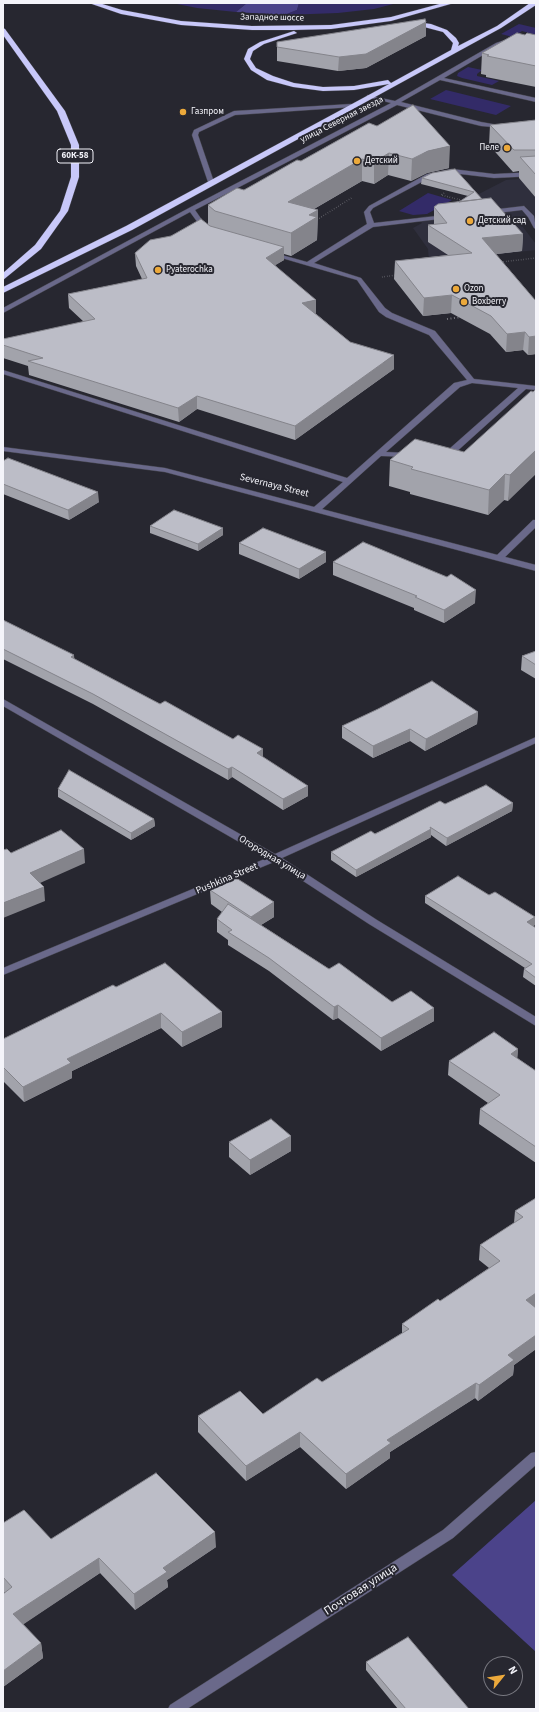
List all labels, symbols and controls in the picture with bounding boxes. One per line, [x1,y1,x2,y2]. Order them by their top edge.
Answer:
street label: Западное шоссе [240,12,304,24]
street label: улица Северная звезда [299,94,385,146]
marker: Газпром [178,107,188,117]
place label: Газпром [191,107,224,117]
place label: Пеле [479,143,499,153]
marker: Пеле [502,143,512,153]
road number: 60К-58 [57,149,93,163]
marker: Детский [352,156,362,166]
place label: Детский [365,156,398,166]
marker: Детский сад [465,216,475,226]
place label: Детский сад [478,216,526,226]
marker: Pyaterochka [153,265,163,275]
place label: Pyaterochka [166,265,213,275]
marker: Ozon [451,284,461,294]
place label: Ozon [464,284,483,294]
marker: Boxberry [459,297,469,307]
place label: Boxberry [472,297,506,307]
street label: Severnaya Street [238,472,310,500]
street label: Огородная улица [236,833,308,883]
street label: Pushkina Street [194,861,260,897]
street label: Почтовая улица [322,1561,400,1619]
north arrow [483,1656,523,1696]
text: N [505,1663,521,1677]

